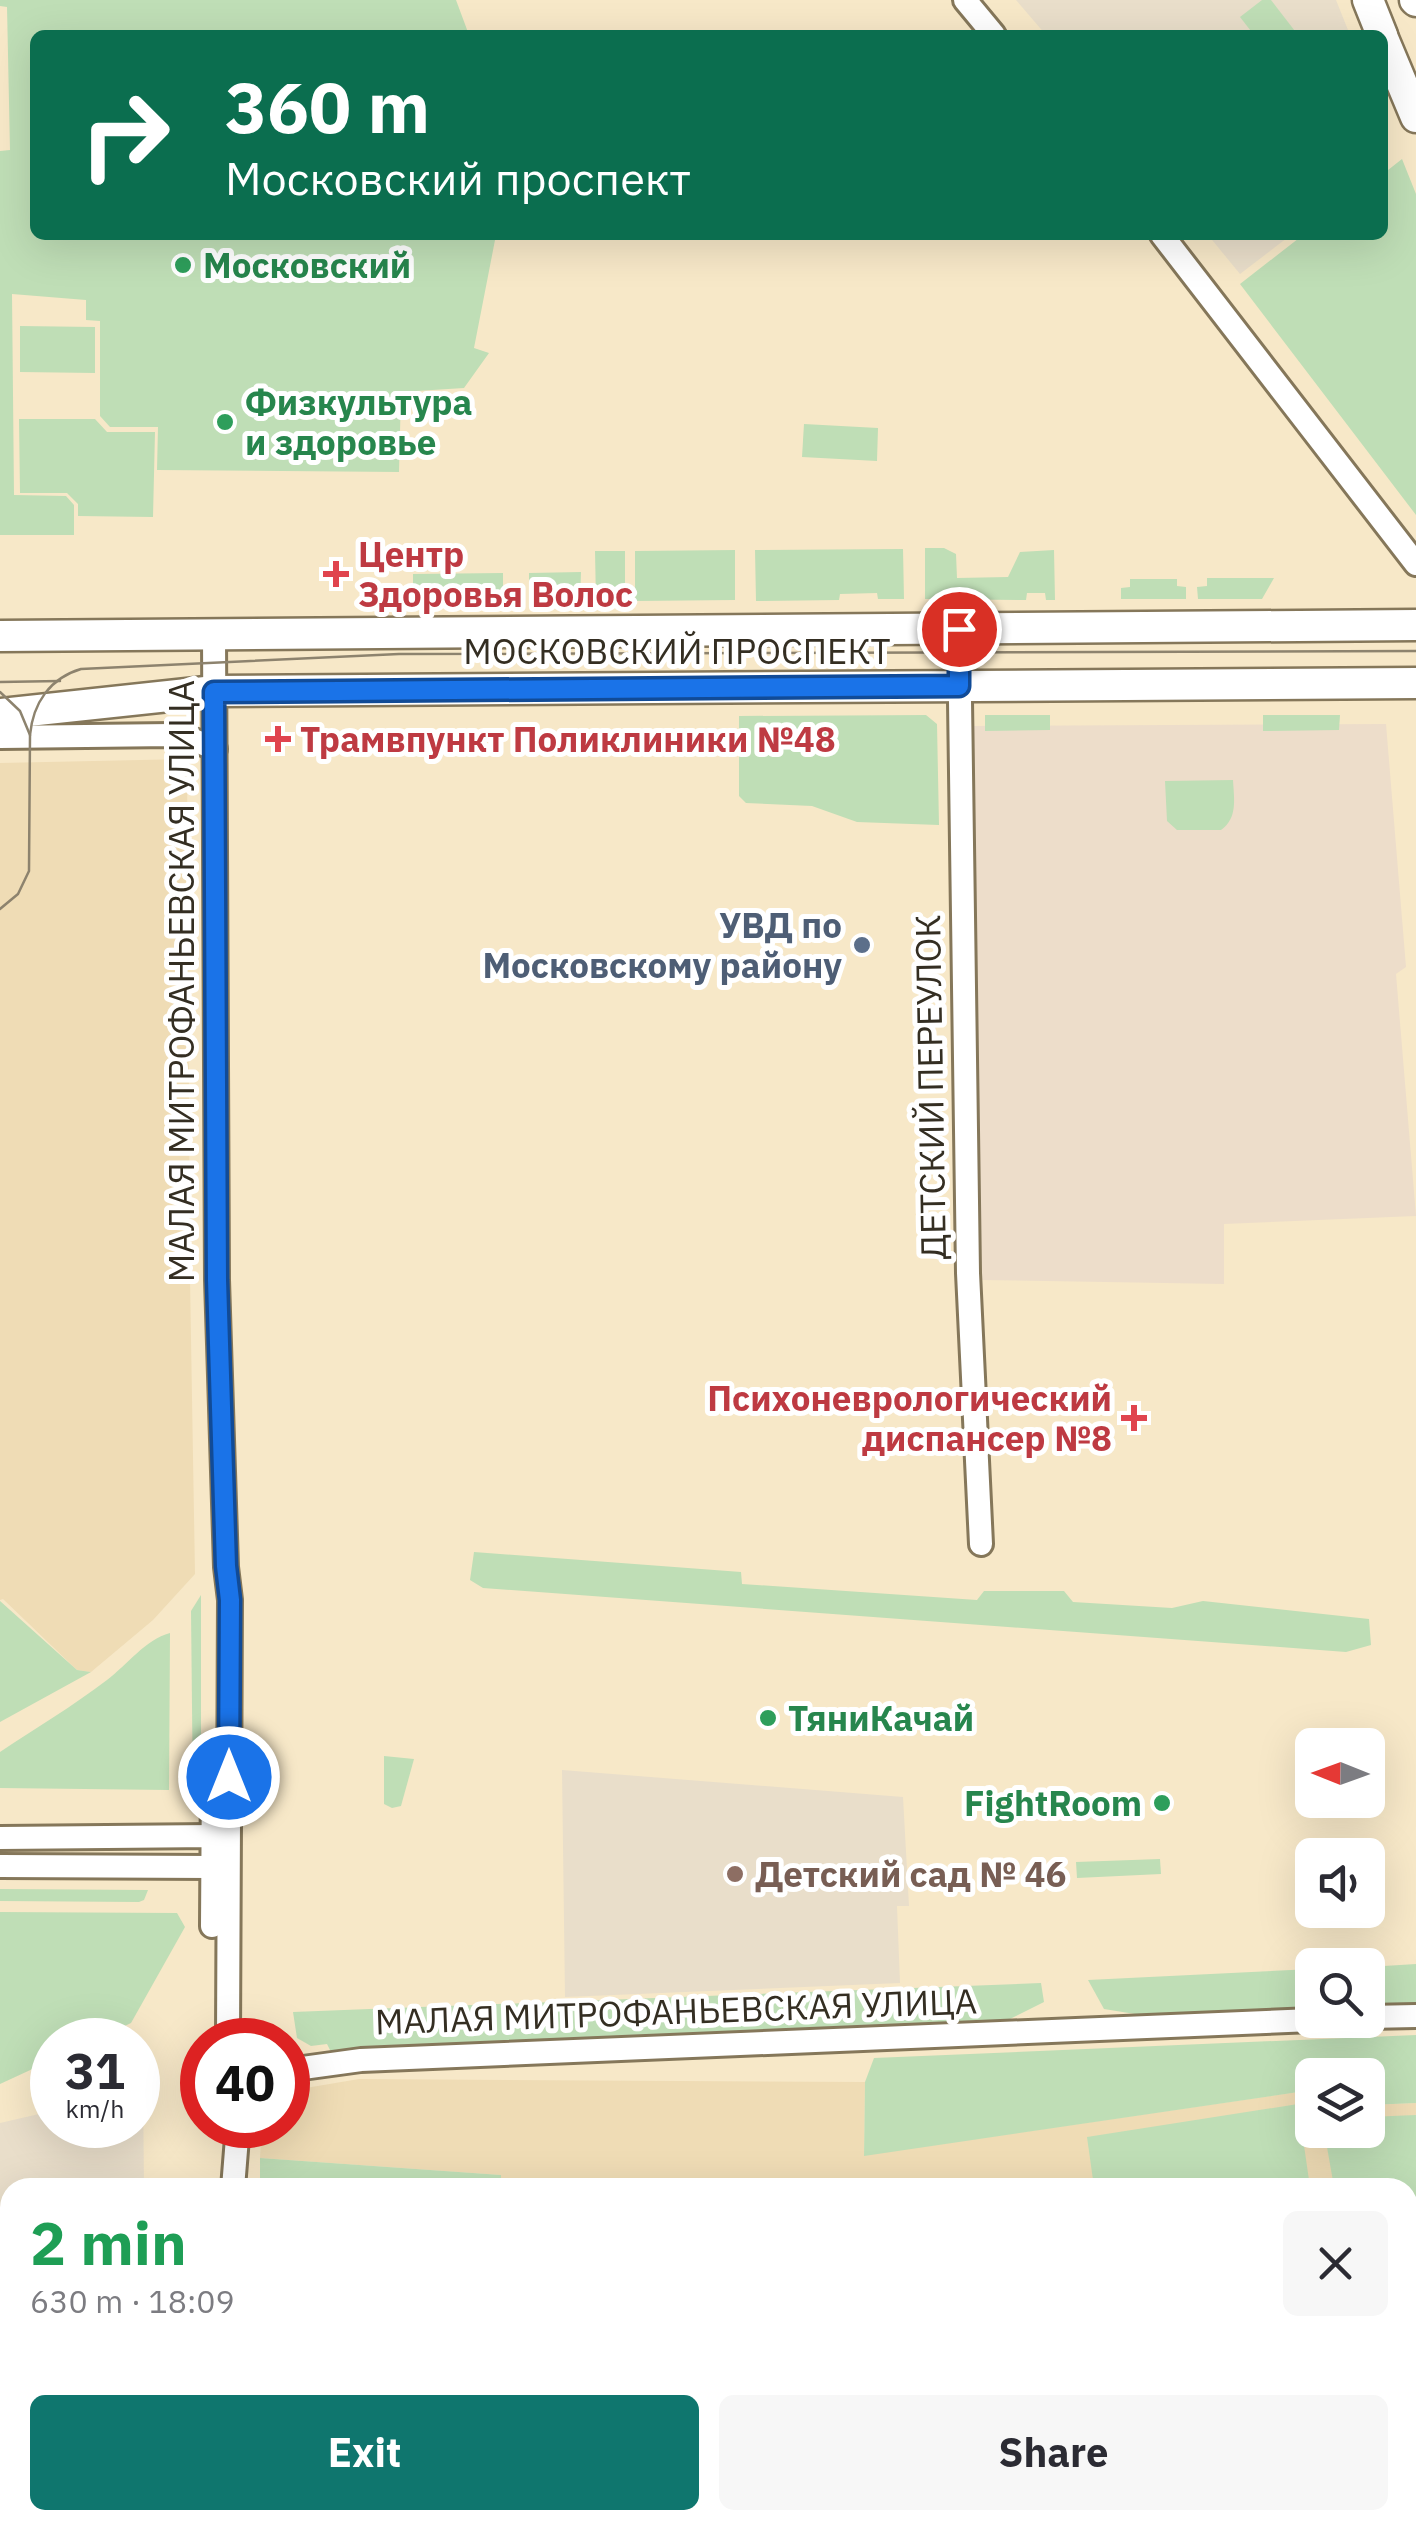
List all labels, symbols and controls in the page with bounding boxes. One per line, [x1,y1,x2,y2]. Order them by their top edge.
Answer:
text: 360 m [225,61,430,152]
icon: right [60,70,190,200]
text: Московский проспект [225,149,691,207]
place label: Московский [203,242,411,288]
marker: Московский [172,254,194,276]
place label: Физкультура и здоровье [245,379,473,465]
marker: Физкультура и здоровье [214,411,236,433]
place label: Центр Здоровья Волос [358,531,633,617]
marker: Центр Здоровья Волос [323,561,349,587]
pin [917,587,1002,672]
icon: arrive [932,602,987,657]
street label: МОСКОВСКИЙ ПРОСПЕКТ [463,628,891,674]
street label: МАЛАЯ МИТРОФАНЬЕВСКАЯ УЛИЦА [158,680,204,1282]
place label: Трамвпункт Поликлиники №48 [300,716,836,762]
marker: Трамвпункт Поликлиники №48 [265,726,291,752]
place label: УВД по Московскому району [482,902,842,988]
street label: ДЕТСКИЙ ПЕРЕУЛОК [904,914,956,1260]
marker: УВД по Московскому району [851,934,873,956]
place label: Психоневрологический диспансер №8 [707,1375,1112,1461]
marker: Психоневрологический диспансер №8 [1121,1405,1147,1431]
place label: ТяниКачай [788,1695,974,1741]
marker: ТяниКачай [757,1707,779,1729]
position arrow [177,1725,281,1829]
north arrow [1295,1728,1385,1818]
map controls [1295,1728,1385,2148]
place label: FightRoom [964,1780,1142,1826]
marker: FightRoom [1151,1792,1173,1814]
button: sound [1295,1838,1385,1928]
place label: Детский сад № 46 [755,1851,1066,1897]
marker: Детский сад № 46 [724,1863,746,1885]
button: search [1295,1948,1385,2038]
street label: МАЛАЯ МИТРОФАНЬЕВСКАЯ УЛИЦА [374,1978,978,2044]
speed limit sign: 40 [180,2018,310,2148]
text: 31 [65,2038,125,2103]
button: layers [1295,2058,1385,2148]
text: km/h [66,2092,124,2125]
text: 2 min [30,2203,187,2282]
button: close [1283,2211,1388,2316]
text: 630 m · 18:09 [30,2280,235,2322]
button: Exit [30,2395,699,2510]
button: Share [719,2395,1388,2510]

